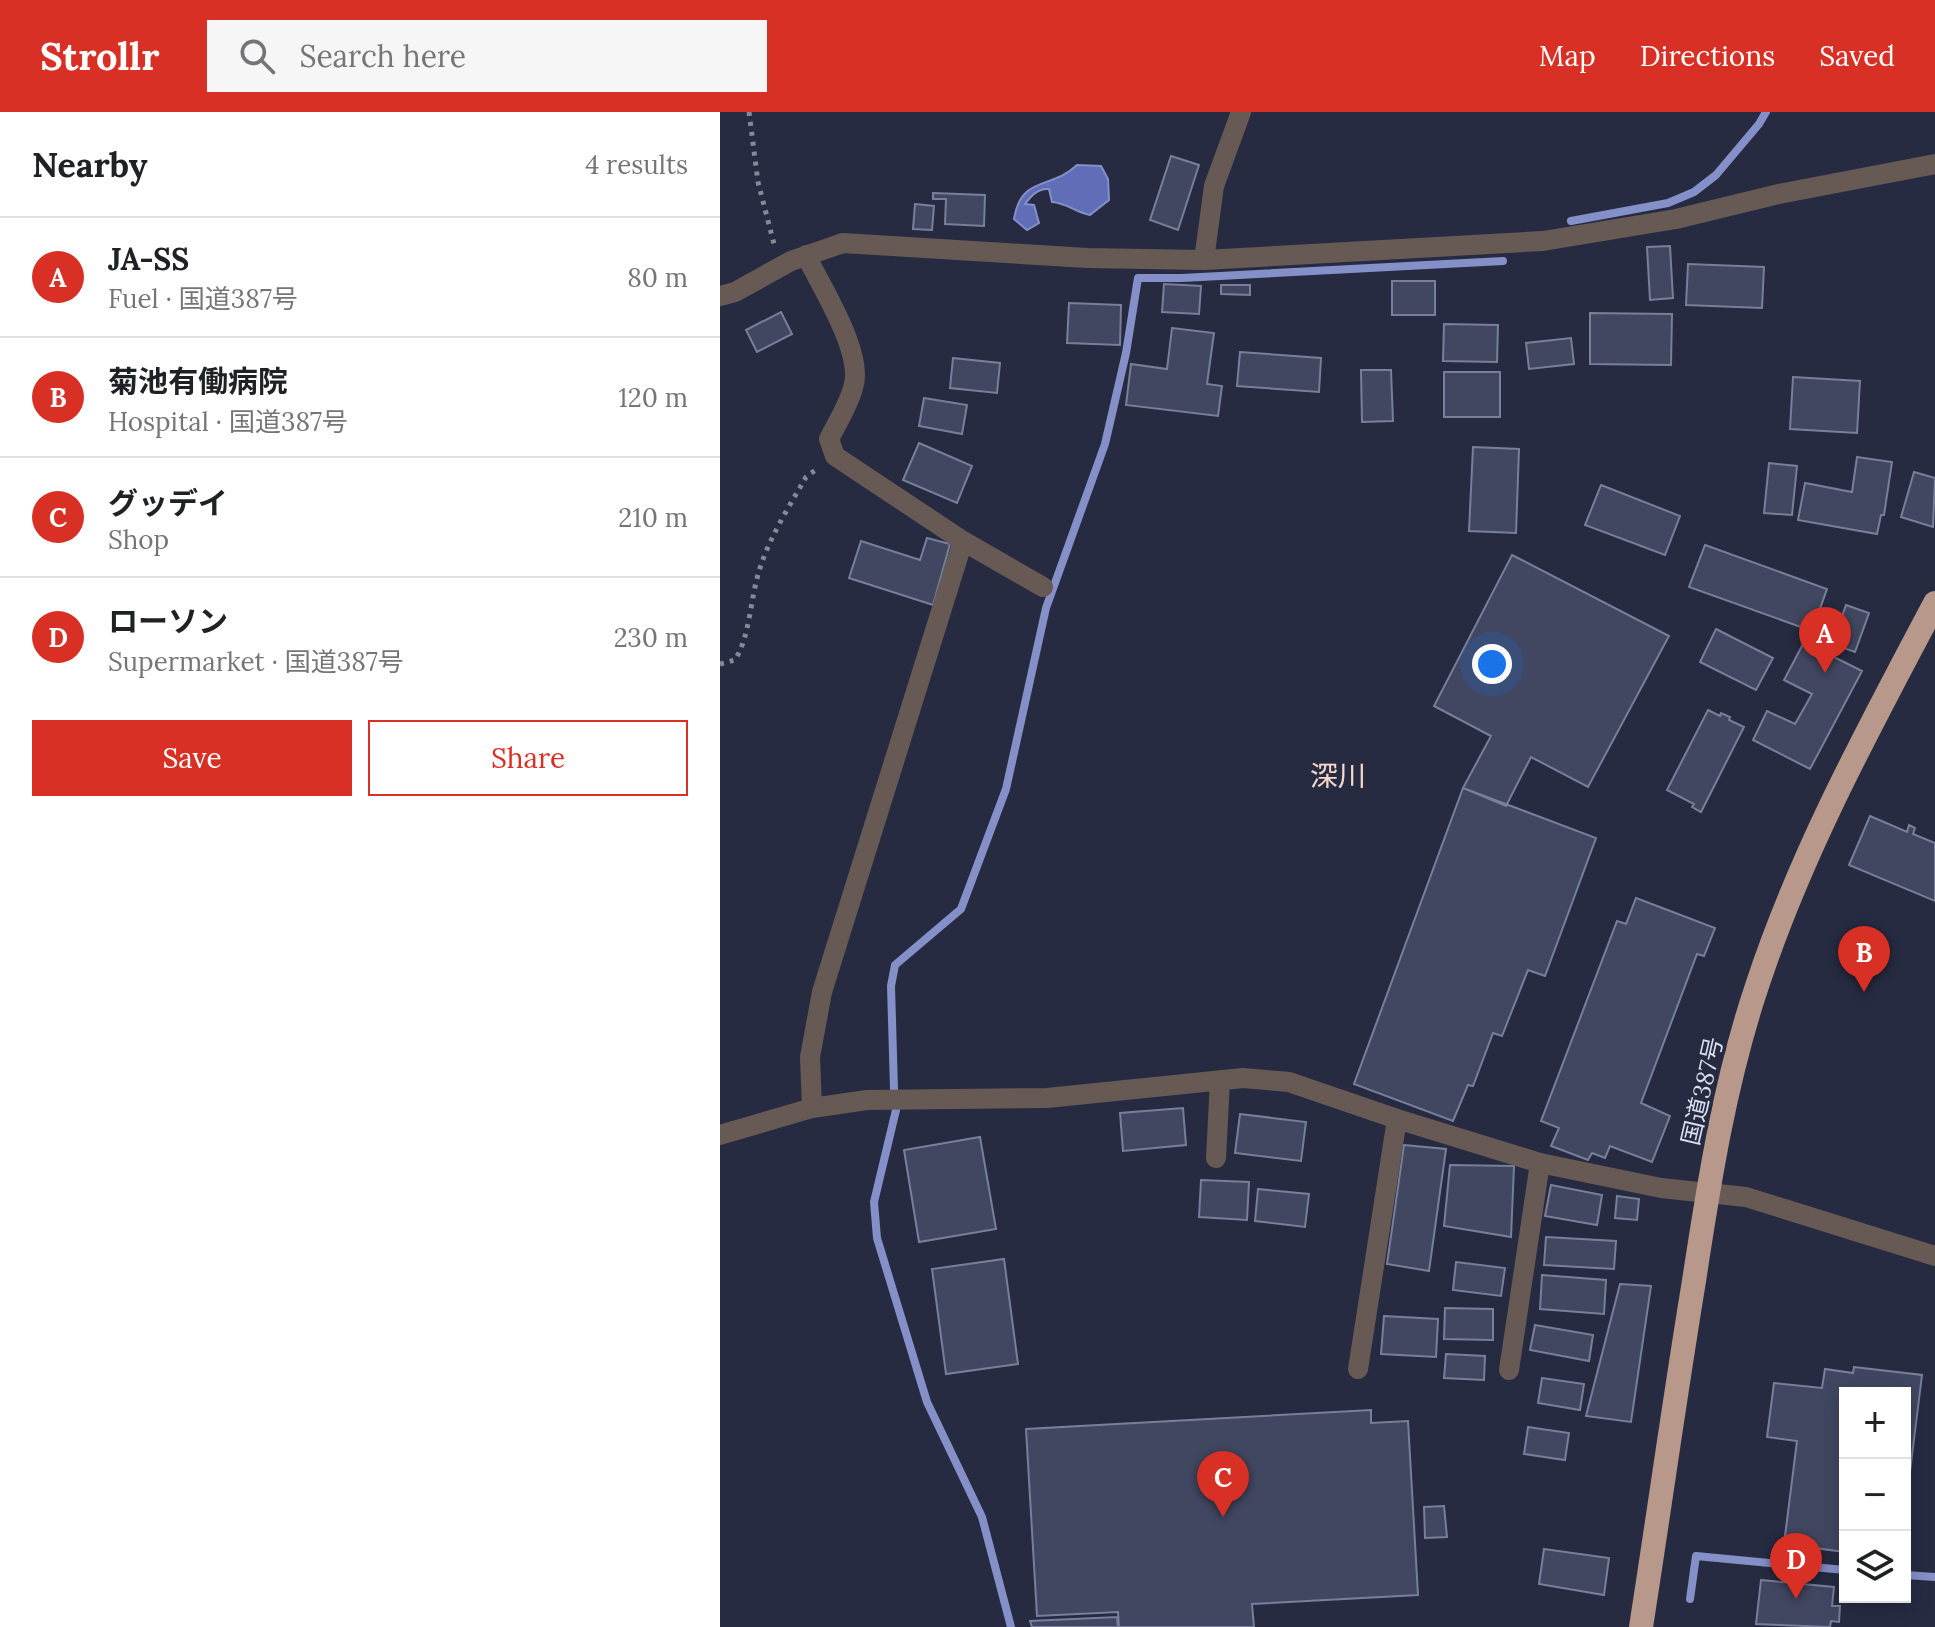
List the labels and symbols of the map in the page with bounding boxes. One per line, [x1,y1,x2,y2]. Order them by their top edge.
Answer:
pin: A [1799,607,1851,673]
your location [1472,644,1512,684]
district label: 深川 [1310,758,1366,794]
pin: B [1838,926,1890,992]
street label: 国道387号 [1675,1034,1729,1148]
pin: C [1197,1451,1249,1517]
pin: D [1770,1533,1822,1599]

